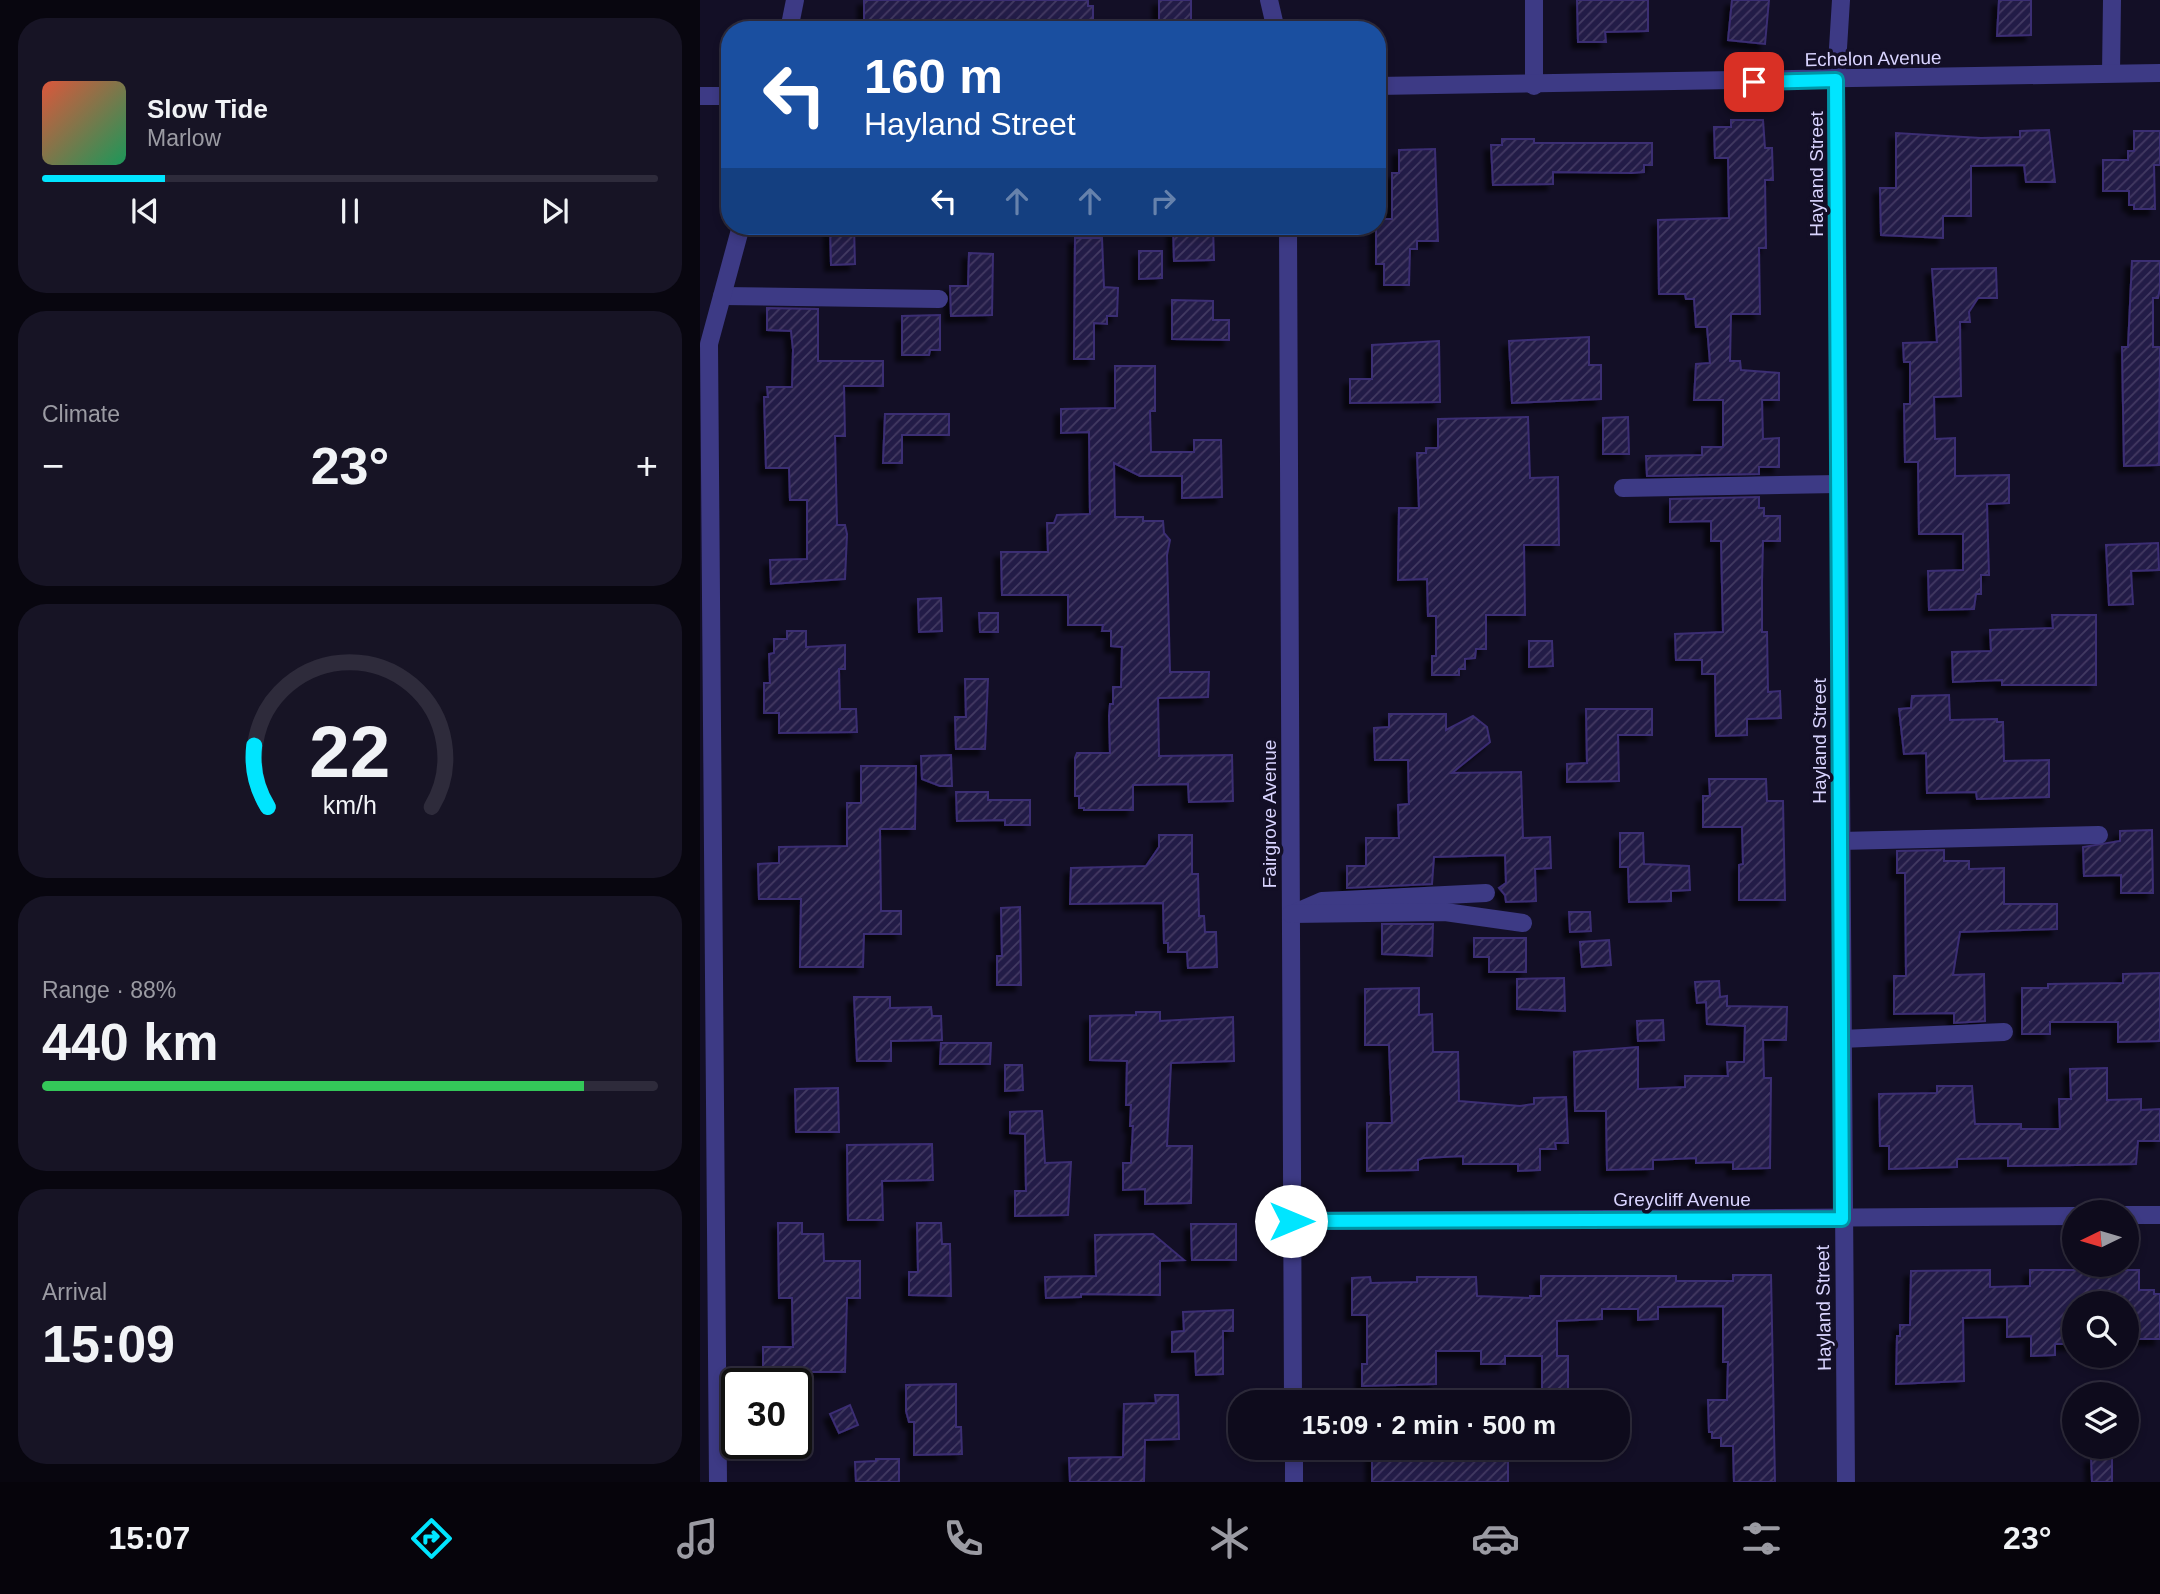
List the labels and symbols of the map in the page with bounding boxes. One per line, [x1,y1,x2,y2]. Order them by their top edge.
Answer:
street label: Echelon Avenue [1804,47,1942,70]
pin [1724,52,1784,112]
street label: Hayland Street [1806,110,1827,237]
street label: Hayland Street [1809,677,1830,804]
street label: Fairgrove Avenue [1259,740,1280,888]
position arrow [1254,1184,1328,1258]
street label: Greycliff Avenue [1613,1189,1751,1210]
north arrow [2062,1200,2138,1278]
street label: Hayland Street [1812,1244,1835,1371]
speed limit sign: 30 [721,1368,812,1459]

